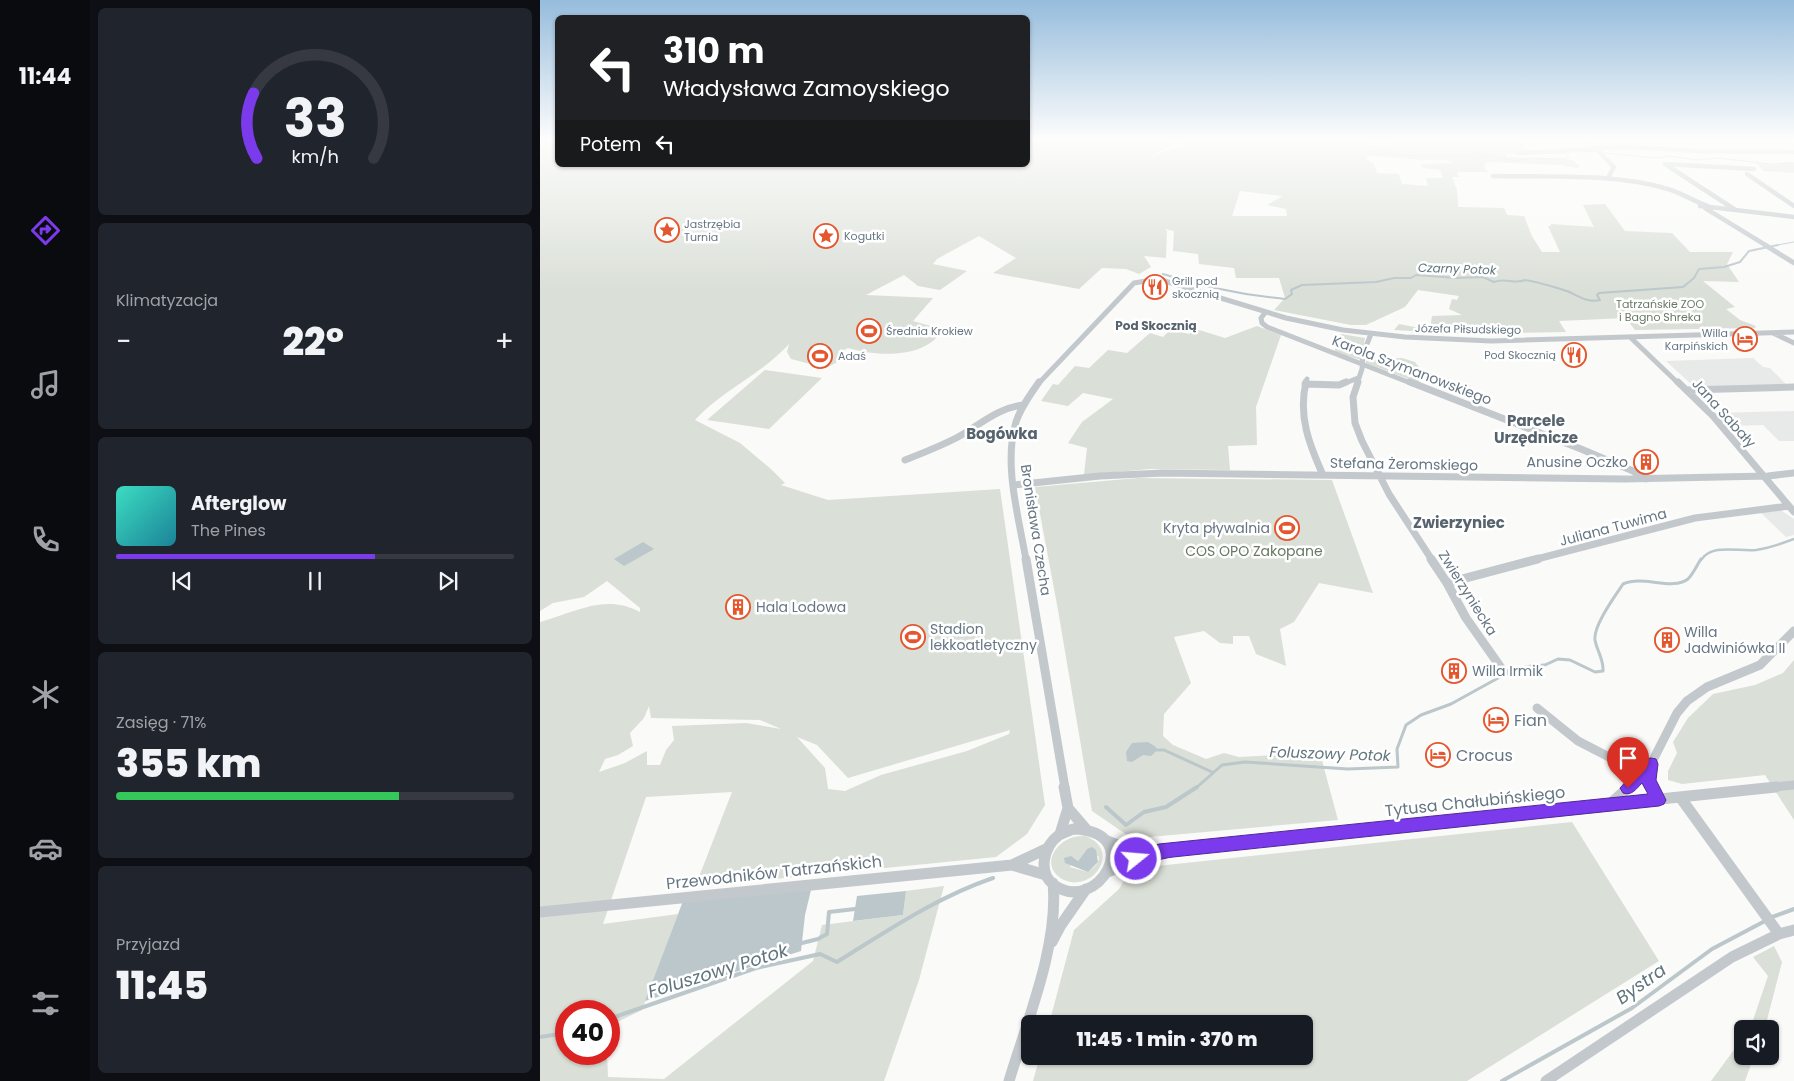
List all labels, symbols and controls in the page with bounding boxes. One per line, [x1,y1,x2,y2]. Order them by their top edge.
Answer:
text: 310 m [663,26,765,75]
icon: left [580,35,645,100]
text: 11:44 [19,61,71,92]
text: Władysława Zamoyskiego [663,73,950,104]
text: 33 [284,82,346,155]
icon: left [651,130,679,158]
text: Potem [580,131,641,158]
text: km/h [291,144,339,169]
icon: directions [28,213,63,248]
place label: Jastrzębia Turnia [684,216,741,245]
place icon: Jastrzębia Turnia [654,217,680,243]
place icon: Kogutki [813,223,839,249]
place label: Kogutki [844,228,885,244]
water label: Czarny Potok [1418,259,1497,278]
place label: Grill pod skocznią [1172,273,1219,302]
restaurant icon: Grill pod skocznią [1142,274,1168,300]
text: Klimatyzacja [116,289,218,312]
park label: Tatrzańskie ZOO i Bagno Shreka [1616,296,1704,325]
text: 22° [282,315,344,368]
district label: Pod Skocznią [1115,317,1197,334]
sports icon: Średnia Krokiew [856,318,882,344]
street label: Józefa Piłsudskiego [1415,320,1521,338]
text: − [116,322,131,361]
text: + [495,322,514,361]
place label: Średnia Krokiew [886,323,973,339]
place label: Willa Karpińskich [1665,325,1728,354]
hotel icon: Willa Karpińskich [1732,326,1758,352]
street label: Karola Szymanowskiego [1329,330,1495,410]
restaurant icon: Pod Skocznią [1561,342,1587,368]
sports icon: Adaś [807,343,833,369]
place label: Pod Skocznią [1484,347,1556,363]
place label: Adaś [838,348,866,364]
icon: music [28,367,63,402]
street label: Jana Sabały [1687,374,1761,452]
district label: Parcele Urzędnicze [1494,410,1578,448]
district label: Bogówka [966,423,1038,444]
building icon: Anusine Oczko [1633,449,1659,475]
place label: Anusine Oczko [1526,452,1628,472]
street label: Stefana Żeromskiego [1330,453,1478,475]
street label: Bronisława Czecha [1016,463,1056,597]
text: Afterglow [191,490,286,517]
street label: Juliana Tuwima [1557,503,1669,551]
district label: Zwierzyniec [1413,512,1505,533]
sports icon: Kryta pływalnia [1274,515,1300,541]
place label: Kryta pływalnia [1163,518,1270,538]
text: The Pines [191,519,266,542]
icon: phone [28,522,63,557]
park label: COS OPO Zakopane [1185,541,1323,561]
street label: Zwierzyniecka [1434,547,1502,639]
icon: previous [168,567,196,595]
icon: pause [301,567,329,595]
icon: next [434,567,462,595]
building icon: Hala Lodowa [725,594,751,620]
place label: Hala Lodowa [756,597,846,617]
place label: Stadion lekkoatletyczny [930,619,1037,655]
place label: Willa Jadwiniówka II [1684,622,1785,658]
sports icon: Stadion lekkoatletyczny [900,624,926,650]
building icon: Willa Jadwiniówka II [1654,627,1680,653]
building icon: Willa Irmik [1441,658,1467,684]
place label: Willa Irmik [1472,661,1544,681]
icon: climate [28,677,63,712]
hotel icon: Fian [1483,707,1509,733]
place label: Fian [1514,709,1547,732]
text: Zasięg · 71% [116,711,206,734]
text: 355 km [116,737,261,790]
pin [1607,737,1649,788]
water label: Foluszowy Potok [1269,741,1392,766]
hotel icon: Crocus [1425,742,1451,768]
place label: Crocus [1456,744,1513,767]
icon: arrive [1614,744,1642,772]
street label: Tytusa Chałubińskiego [1384,781,1566,822]
icon: car [28,831,63,866]
position arrow [1109,832,1161,884]
street label: Przewodników Tatrzańskich [665,850,883,895]
text: Przyjazd [116,933,180,956]
water label: Foluszowy Potok [645,937,792,1004]
water label: Bystra [1611,957,1671,1010]
text: 11:45 [116,959,208,1012]
icon: filters [28,986,63,1021]
speed limit sign: 40 [555,1000,620,1065]
map controls [1734,1020,1779,1065]
button: sound [1734,1020,1779,1065]
text: 11:45 · 1 min · 370 m [1077,1026,1257,1053]

